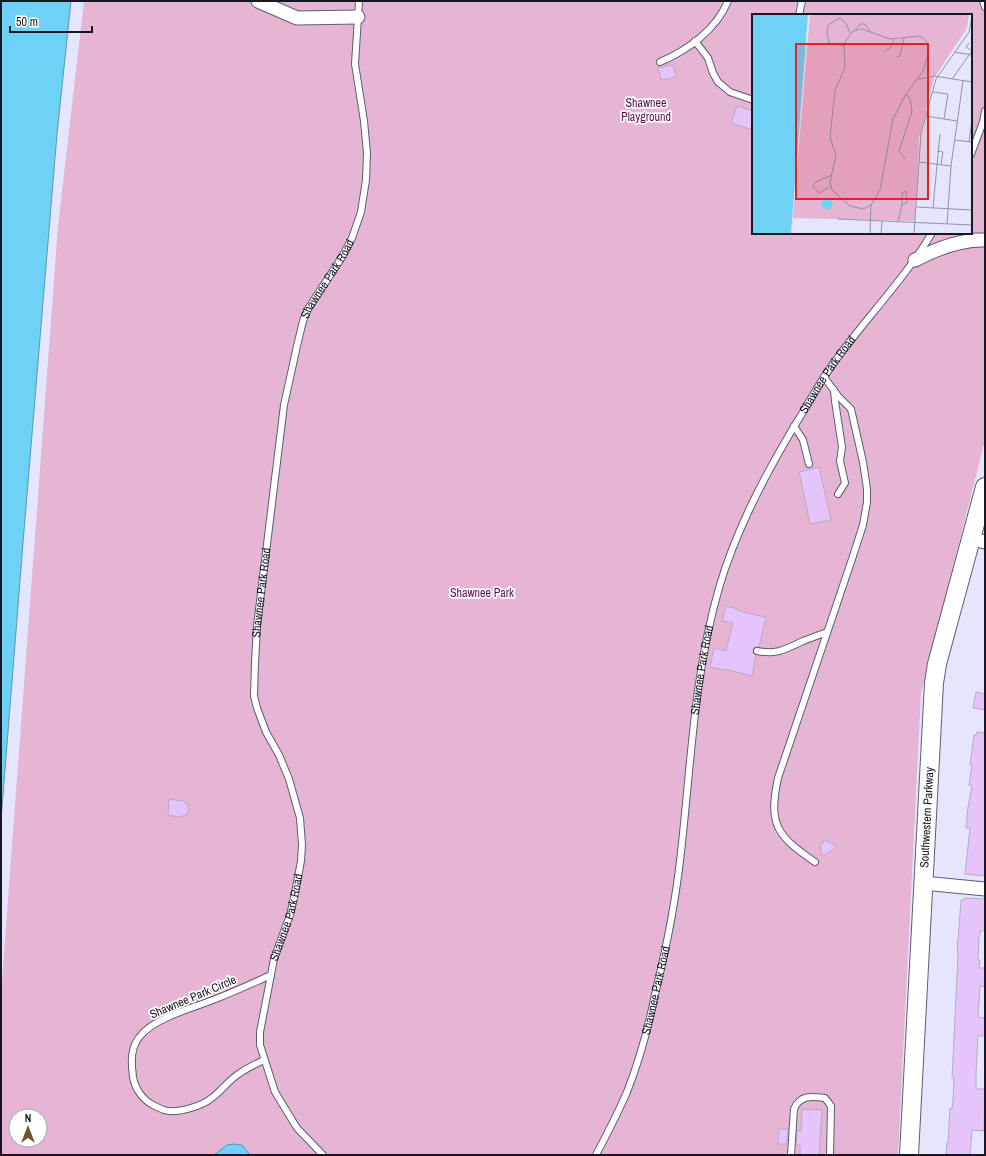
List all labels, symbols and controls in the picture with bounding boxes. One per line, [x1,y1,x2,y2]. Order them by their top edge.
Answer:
scale bar [10,8,92,34]
text: 50 m [16,14,38,30]
inset map [752,14,972,234]
park label: Shawnee Playground [621,95,671,125]
street label: Shawnee Park Road [297,237,358,321]
street label: Shawnee Park Road [796,333,859,417]
street label: Shawnee Park Road [248,547,275,638]
park label: Shawnee Park [450,585,514,601]
street label: Shawnee Park Road [687,624,717,716]
street label: Southwestern Parkway [916,767,938,868]
street label: Shawnee Park Road [266,872,306,963]
street label: Shawnee Park Road [638,945,674,1036]
street label: Shawnee Park Circle [147,972,239,1022]
north arrow [8,1108,48,1148]
text: N [25,1111,31,1125]

